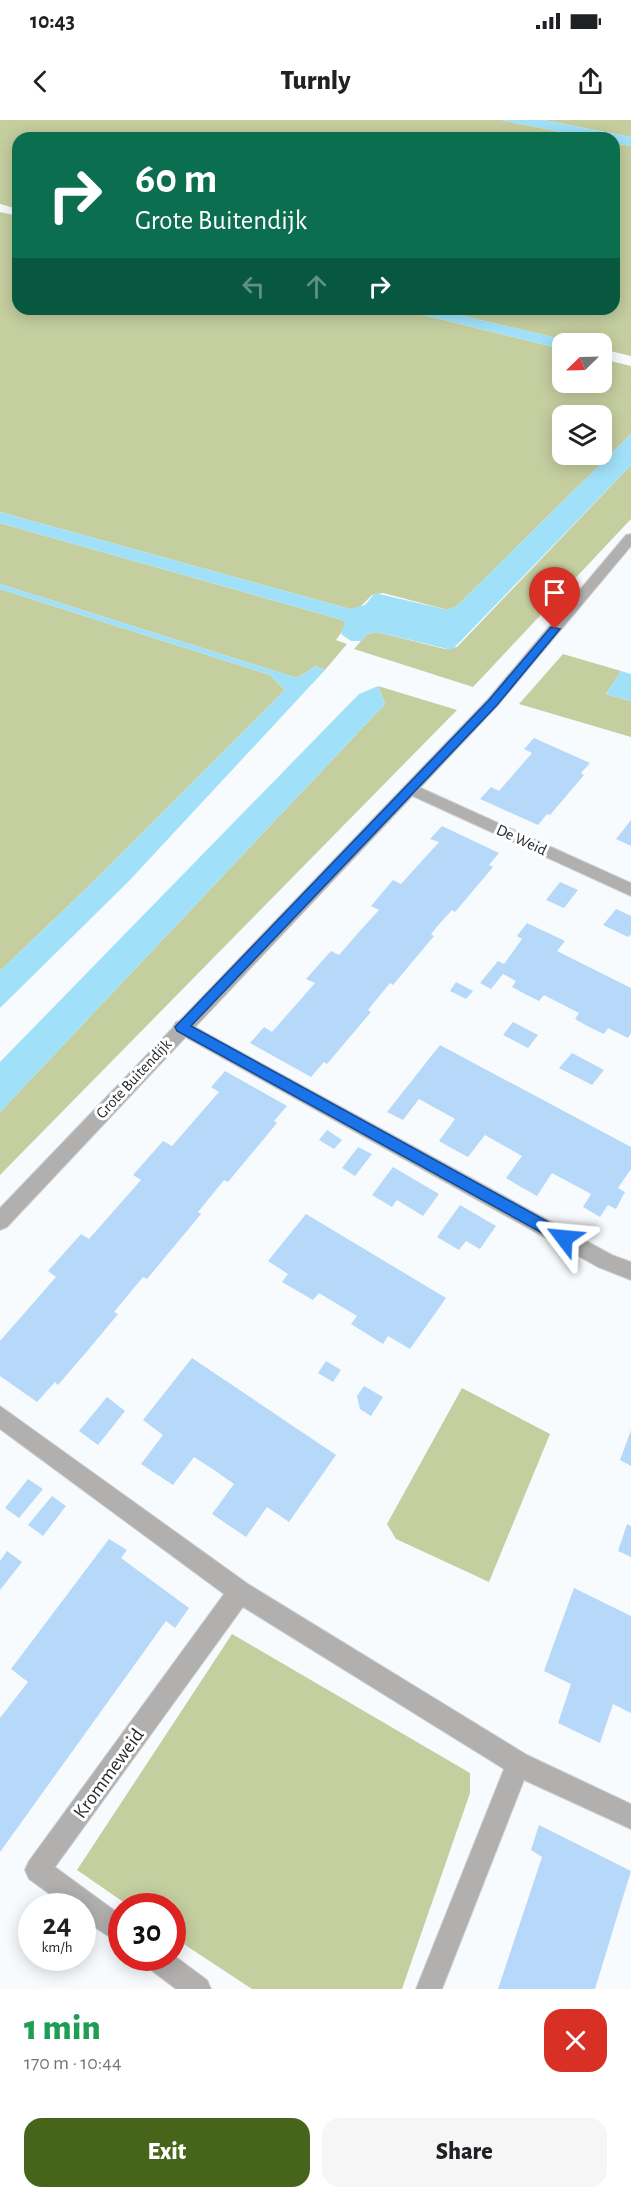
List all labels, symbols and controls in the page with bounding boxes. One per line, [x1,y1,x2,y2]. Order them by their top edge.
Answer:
text: 10:43 [30,10,75,32]
icon: back [24,65,57,98]
icon: share [574,65,607,98]
text: Turnly [280,67,351,94]
icon: right [36,156,114,234]
text: 60 m [135,158,217,200]
text: Grote Buitendijk [135,207,307,234]
icon: left [237,270,270,303]
icon: ahead [300,270,333,303]
icon: right [363,270,396,303]
north arrow [552,333,612,393]
map controls [552,333,612,465]
button: layers [552,405,612,465]
pin [529,567,580,629]
icon: arrive [538,576,571,609]
street label: De Weid [494,821,549,858]
street label: Grote Buitendijk [93,1035,176,1122]
position arrow [532,1206,596,1270]
street label: Krommeweid [70,1725,148,1822]
speed limit sign: 30 [108,1893,186,1971]
text: 24 [42,1910,72,1940]
text: km/h [42,1940,72,1955]
button: close [544,2009,607,2072]
text: 1 min [24,2010,101,2046]
text: 170 m · 10:44 [24,2053,122,2073]
button: Exit [24,2118,310,2187]
button: Share [322,2118,607,2187]

